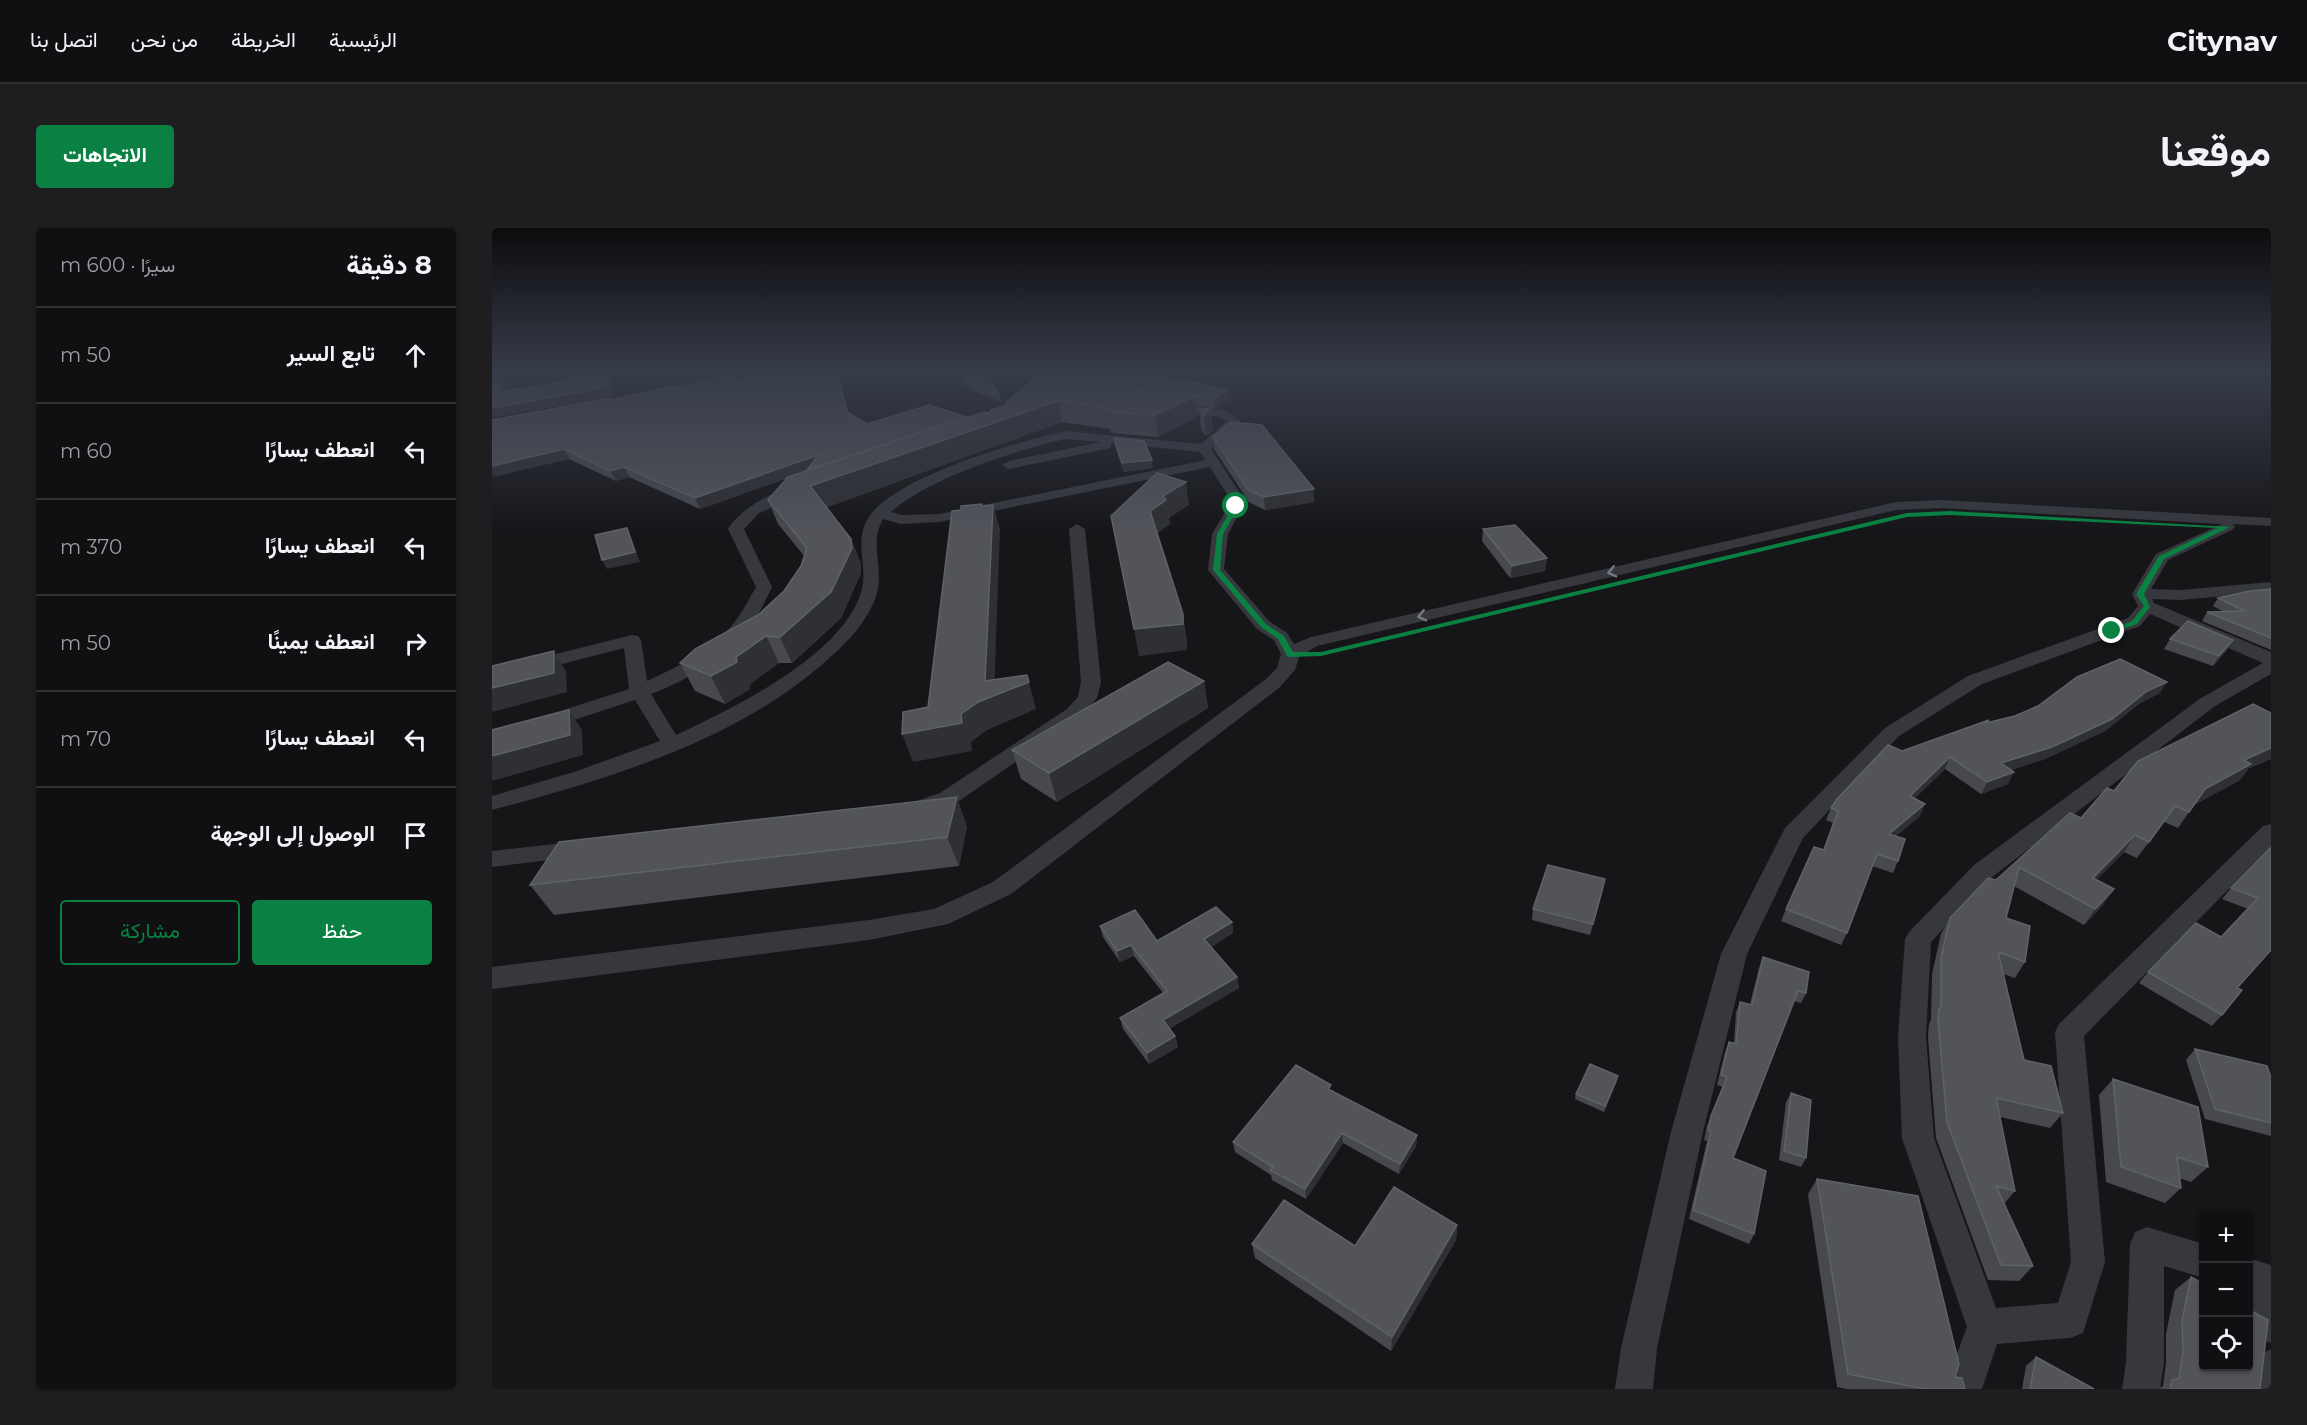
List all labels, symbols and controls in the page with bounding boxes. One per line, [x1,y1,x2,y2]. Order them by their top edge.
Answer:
text: Citynav [2167,24,2277,58]
text: اتصل بنا [30,27,98,52]
text: من نحن [131,27,198,52]
text: الخريطة [231,27,296,52]
text: الرئيسية [329,27,397,52]
button: الاتجاهات [36,125,174,188]
text: موقعنا [2160,125,2271,177]
text: 8 دقيقة [346,249,432,281]
text: سيرًا · 600 m [60,253,175,277]
icon: ahead [399,339,432,372]
text: تابع السير [287,340,375,367]
text: 50 m [60,343,111,367]
icon: left [399,435,432,468]
text: انعطف يسارًا [265,436,375,463]
text: 60 m [60,439,112,463]
route start [1222,492,1248,518]
icon: left [399,531,432,564]
text: انعطف يسارًا [265,532,375,559]
text: 370 m [60,535,122,559]
one-way arrow [1607,565,1617,578]
one-way arrow [1417,609,1427,622]
route end [2098,617,2124,643]
icon: right [399,627,432,660]
text: انعطف يمينًا [267,628,375,655]
text: 50 m [60,631,111,655]
icon: left [399,723,432,756]
text: انعطف يسارًا [265,724,375,751]
text: 70 m [60,727,111,751]
icon: arrive [399,819,432,852]
text: الوصول إلى الوجهة [210,820,375,847]
button: مشاركة [60,900,240,965]
button: حفظ [252,900,432,965]
map controls [2199,1209,2253,1371]
button: + [2199,1209,2253,1263]
button: − [2199,1263,2253,1317]
button: locate [2199,1317,2253,1371]

